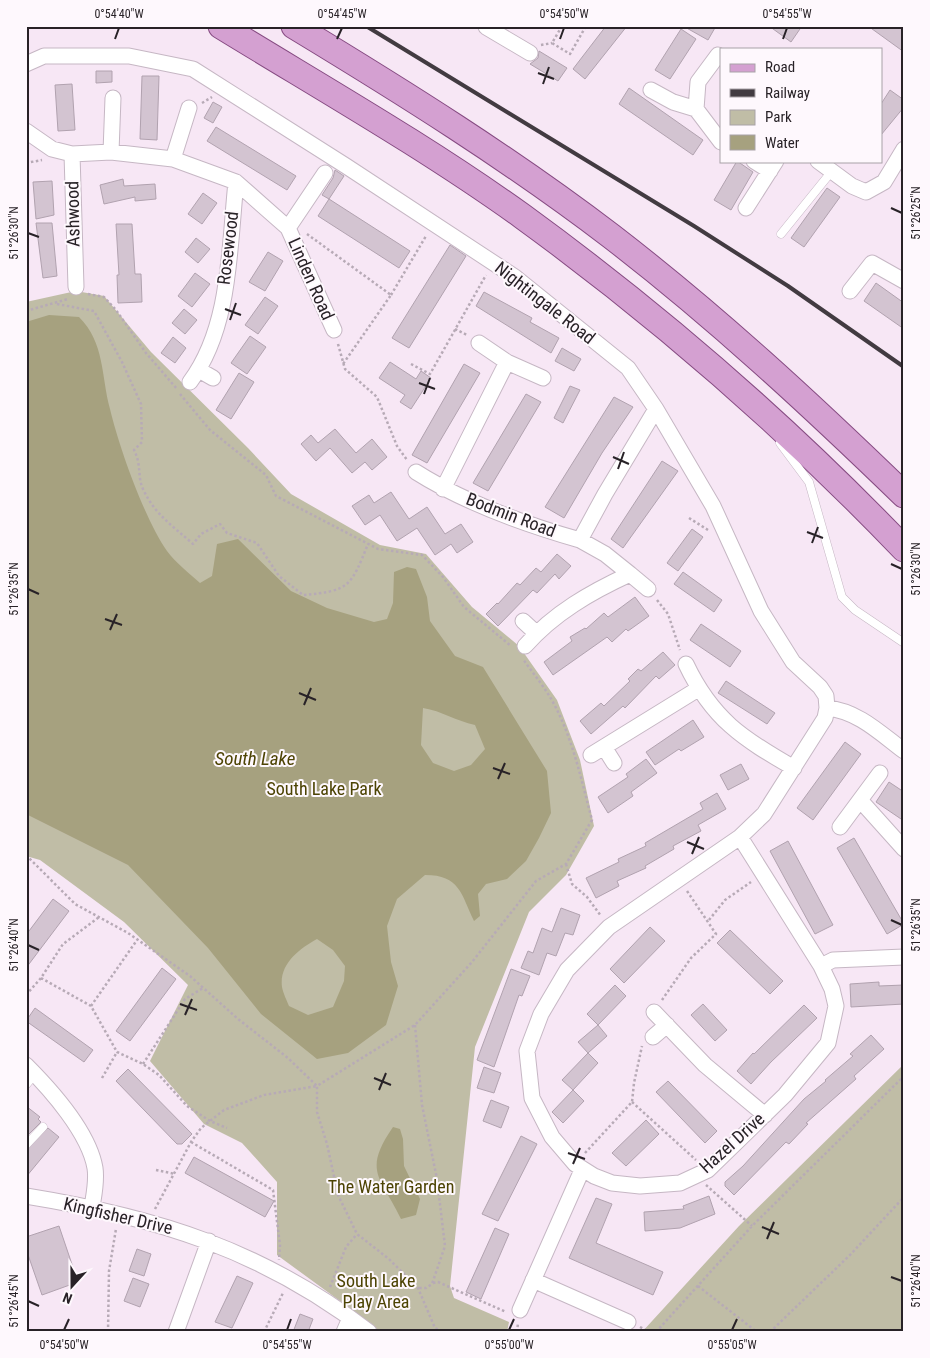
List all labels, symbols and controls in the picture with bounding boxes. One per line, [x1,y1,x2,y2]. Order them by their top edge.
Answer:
text: 0°54'40"W [94,7,144,21]
text: 0°54'45"W [317,7,367,21]
text: 0°54'50"W [539,7,589,21]
text: 0°54'55"W [762,7,812,21]
legend [720,48,882,162]
text: Road [765,58,795,76]
text: Railway [765,84,810,102]
text: Park [765,108,792,126]
text: Water [765,134,800,152]
street label: Ashwood [61,181,84,247]
text: 51°26'25"N [909,186,923,240]
text: 51°26'30"N [7,206,21,260]
street label: Rosewood [213,210,242,286]
street label: Linden Road [284,234,339,323]
street label: Nightingale Road [491,257,600,348]
street label: Bodmin Road [463,488,559,541]
text: 51°26'30"N [909,542,923,596]
text: 51°26'35"N [7,562,21,616]
water label: South Lake [215,747,295,770]
park label: South Lake Park [266,778,382,799]
text: 51°26'35"N [909,898,923,952]
text: 51°26'40"N [7,918,21,972]
street label: Hazel Drive [695,1108,768,1177]
park label: The Water Garden [328,1176,454,1197]
street label: Kingfisher Drive [62,1193,175,1238]
text: 51°26'40"N [909,1254,923,1308]
north arrow [48,1260,98,1310]
park label: South Lake Play Area [337,1270,415,1312]
text: 51°26'45"N [7,1274,21,1328]
text: N [60,1289,74,1307]
text: 0°54'50"W [39,1338,89,1352]
text: 0°54'55"W [262,1338,312,1352]
text: 0°55'00"W [484,1338,534,1352]
text: 0°55'05"W [707,1338,757,1352]

